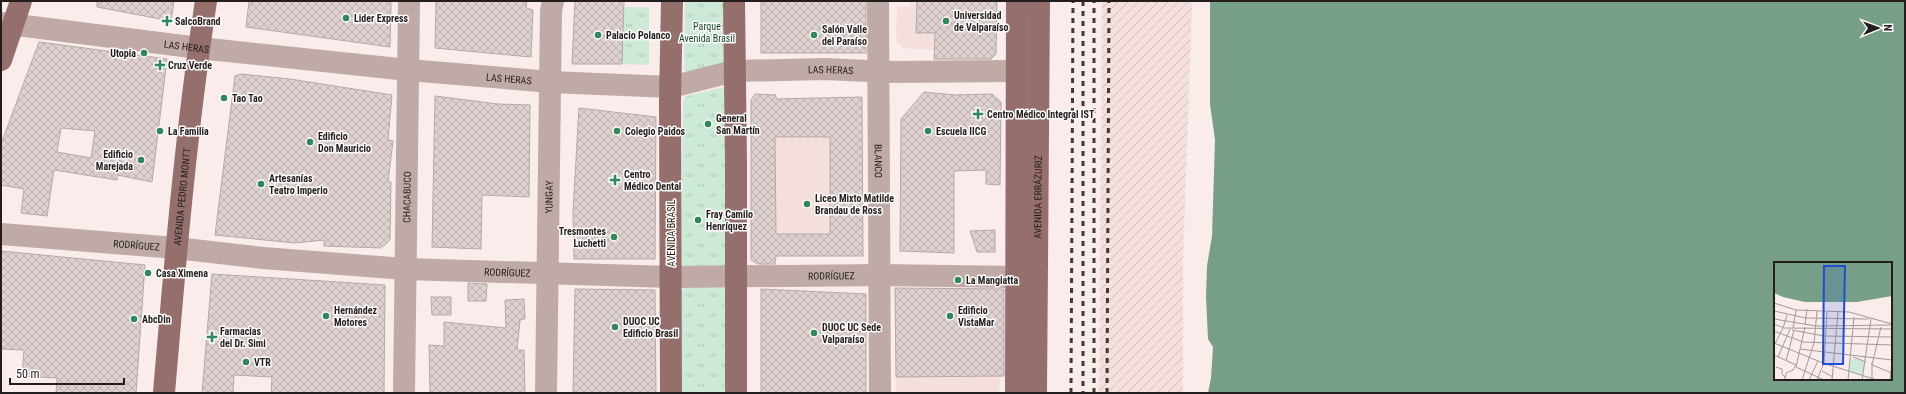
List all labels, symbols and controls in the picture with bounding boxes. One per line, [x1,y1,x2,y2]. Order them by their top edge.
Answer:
north arrow [1858,8,1898,48]
place label: Universidad de Valparaíso [954,10,1009,33]
marker: Lider Express [341,13,351,23]
place label: Lider Express [354,13,409,24]
marker: SalcoBrand [162,16,172,26]
place label: SalcoBrand [175,16,221,27]
marker: Universidad de Valparaíso [941,16,951,26]
park label: Parque Avenida Brasil [679,21,735,44]
place label: Salón Valle del Paraíso [822,24,867,47]
text: N [1881,24,1894,32]
marker: Palacio Polanco [593,30,603,40]
place label: Palacio Polanco [606,30,670,41]
marker: Salón Valle del Paraíso [809,30,819,40]
street label: LAS HERAS [163,38,210,55]
place label: Utopia [110,48,136,59]
marker: Utopia [139,48,149,58]
marker: Cruz Verde [155,60,165,70]
place label: Cruz Verde [168,60,212,71]
street label: LAS HERAS [808,63,854,76]
street label: LAS HERAS [486,71,532,86]
marker: Tao Tao [219,93,229,103]
place label: Tao Tao [232,93,263,104]
marker: Centro Médico Integral IST [972,108,984,120]
place label: Centro Médico Integral IST [987,109,1095,120]
place label: General San Martín [716,113,760,136]
marker: General San Martín [703,119,713,129]
marker: La Familia [155,126,165,136]
place label: La Familia [168,126,209,137]
marker: Colegio Paidos [612,126,622,136]
place label: Colegio Paidos [625,126,686,137]
marker: Escuela IICG [923,126,933,136]
place label: Escuela IICG [936,126,986,137]
place label: Edificio Don Mauricio [318,131,371,154]
marker: Edificio Don Mauricio [305,137,315,147]
street label: BLANCO [873,144,884,178]
street label: AVENIDA PEDRO MONTT [171,147,192,246]
place label: Edificio Marejada [96,149,133,172]
marker: Edificio Marejada [136,155,146,165]
street label: AVENIDA ERRÁZURIZ [1031,155,1043,239]
place label: Centro Médico Dental [624,169,681,192]
street label: CHACABUCO [401,171,412,223]
place label: Artesanías Teatro Imperio [269,173,328,196]
marker: Centro Médico Dental [609,174,621,186]
marker: Artesanías Teatro Imperio [256,179,266,189]
street label: YUNGAY [543,180,554,214]
place label: Liceo Mixto Matilde Brandau de Ross [815,193,894,216]
street label: AVENIDA BRASIL [666,199,677,267]
marker: Liceo Mixto Matilde Brandau de Ross [802,199,812,209]
place label: Fray Camilo Henríquez [706,209,753,232]
marker: Fray Camilo Henríquez [693,215,703,225]
place label: Tresmontes Luchetti [559,226,606,249]
marker: Tresmontes Luchetti [609,232,619,242]
street label: RODRÍGUEZ [113,238,160,252]
inset map [1774,262,1892,380]
street label: RODRÍGUEZ [484,266,531,278]
marker: Casa Ximena [143,268,153,278]
place label: Casa Ximena [156,268,208,279]
street label: RODRÍGUEZ [808,269,855,281]
marker: La Mangiatta [953,275,963,285]
place label: La Mangiatta [966,275,1018,286]
place label: Hernández Motores [334,305,378,328]
place label: Edificio VistaMar [958,305,995,328]
marker: Hernández Motores [321,311,331,321]
marker: Edificio VistaMar [945,311,955,321]
marker: AbcDin [129,314,139,324]
place label: AbcDin [142,314,171,325]
place label: DUOC UC Edificio Brasil [623,316,678,339]
marker: DUOC UC Edificio Brasil [610,322,620,332]
place label: DUOC UC Sede Valparaíso [822,322,881,345]
place label: Farmacias del Dr. Simi [220,326,266,349]
marker: DUOC UC Sede Valparaíso [809,328,819,338]
marker: Farmacias del Dr. Simi [207,332,217,342]
marker: VTR [241,357,251,367]
place label: VTR [254,357,271,368]
scale bar [10,360,124,386]
text: 50 m [16,367,40,381]

